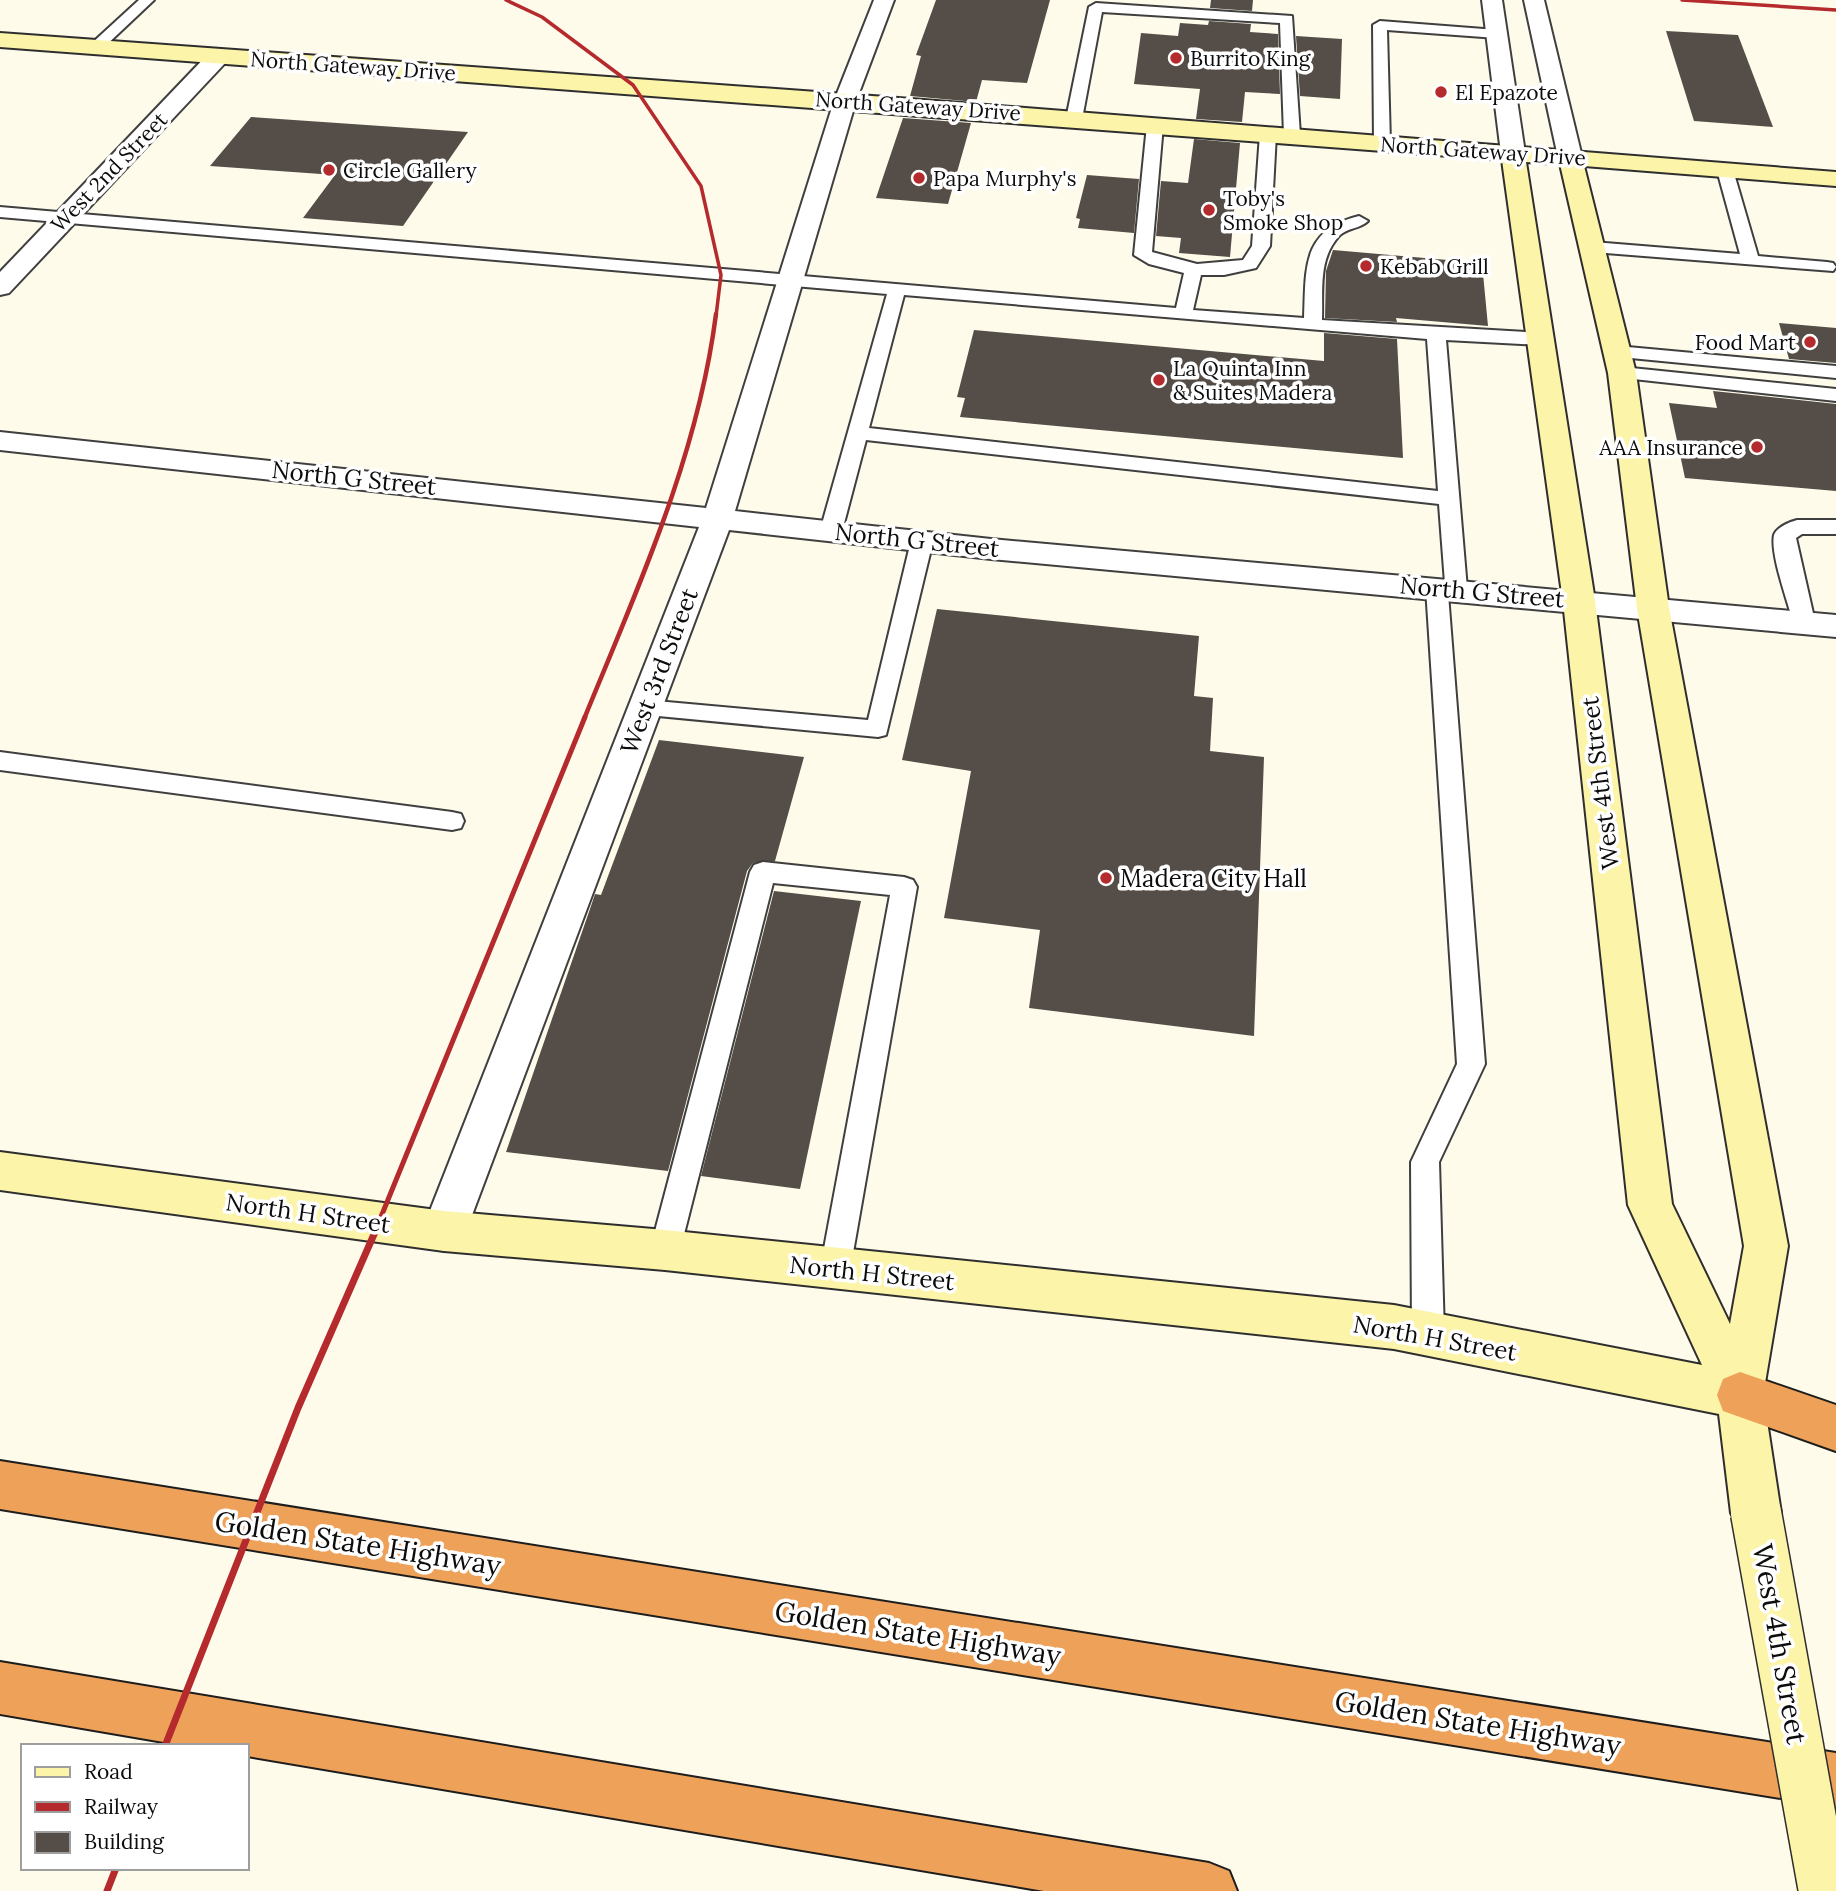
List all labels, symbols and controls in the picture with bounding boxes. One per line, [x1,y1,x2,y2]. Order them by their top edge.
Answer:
street label: North Gateway Drive [249,45,457,87]
place label: Burrito King [1190,45,1311,72]
marker: Burrito King [1168,50,1184,66]
place label: El Epazote [1455,79,1558,106]
marker: El Epazote [1433,84,1449,100]
street label: North Gateway Drive [814,85,1022,127]
street label: West 2nd Street [45,106,174,238]
street label: North Gateway Drive [1379,130,1587,172]
place label: Circle Gallery [343,157,476,184]
marker: Circle Gallery [321,162,337,178]
place label: Papa Murphy's [933,165,1076,192]
marker: Papa Murphy's [911,170,927,186]
place label: Toby's Smoke Shop [1223,185,1343,236]
marker: Toby's Smoke Shop [1201,202,1217,218]
place label: Kebab Grill [1380,253,1489,280]
marker: Kebab Grill [1358,258,1374,274]
place label: Food Mart [1695,329,1797,356]
marker: Food Mart [1802,334,1818,350]
place label: La Quinta Inn & Suites Madera [1173,355,1332,406]
marker: La Quinta Inn & Suites Madera [1151,372,1167,388]
place label: AAA Insurance [1598,434,1743,461]
marker: AAA Insurance [1749,439,1765,455]
street label: North G Street [270,454,438,502]
street label: North G Street [833,516,1001,564]
street label: North G Street [1398,569,1566,615]
street label: West 3rd Street [613,583,705,758]
street label: West 4th Street [1574,694,1626,871]
place label: Madera City Hall [1120,863,1307,894]
marker: Madera City Hall [1098,870,1114,886]
street label: North H Street [224,1186,393,1240]
street label: North H Street [788,1249,957,1297]
street label: North H Street [1351,1308,1520,1368]
street label: Golden State Highway [212,1503,504,1583]
street label: West 4th Street [1745,1541,1815,1747]
street label: Golden State Highway [772,1593,1064,1673]
street label: Golden State Highway [1332,1683,1624,1763]
legend [21,1744,248,1870]
text: Road [84,1758,133,1785]
text: Railway [84,1793,158,1820]
text: Building [84,1828,164,1855]

